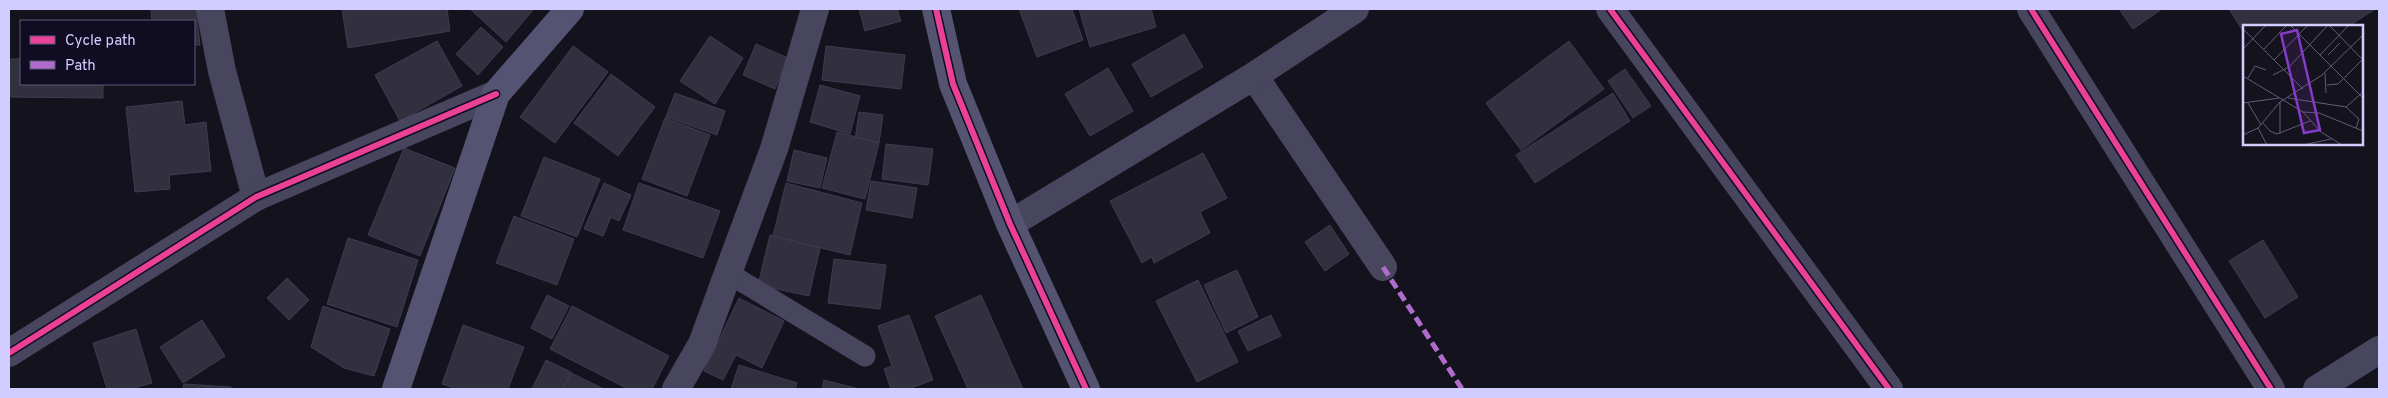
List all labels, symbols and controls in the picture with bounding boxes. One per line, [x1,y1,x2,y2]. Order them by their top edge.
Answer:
legend [20,20,195,85]
inset map [2243,25,2363,145]
text: Cycle path [65,32,136,51]
text: Path [65,57,96,76]

